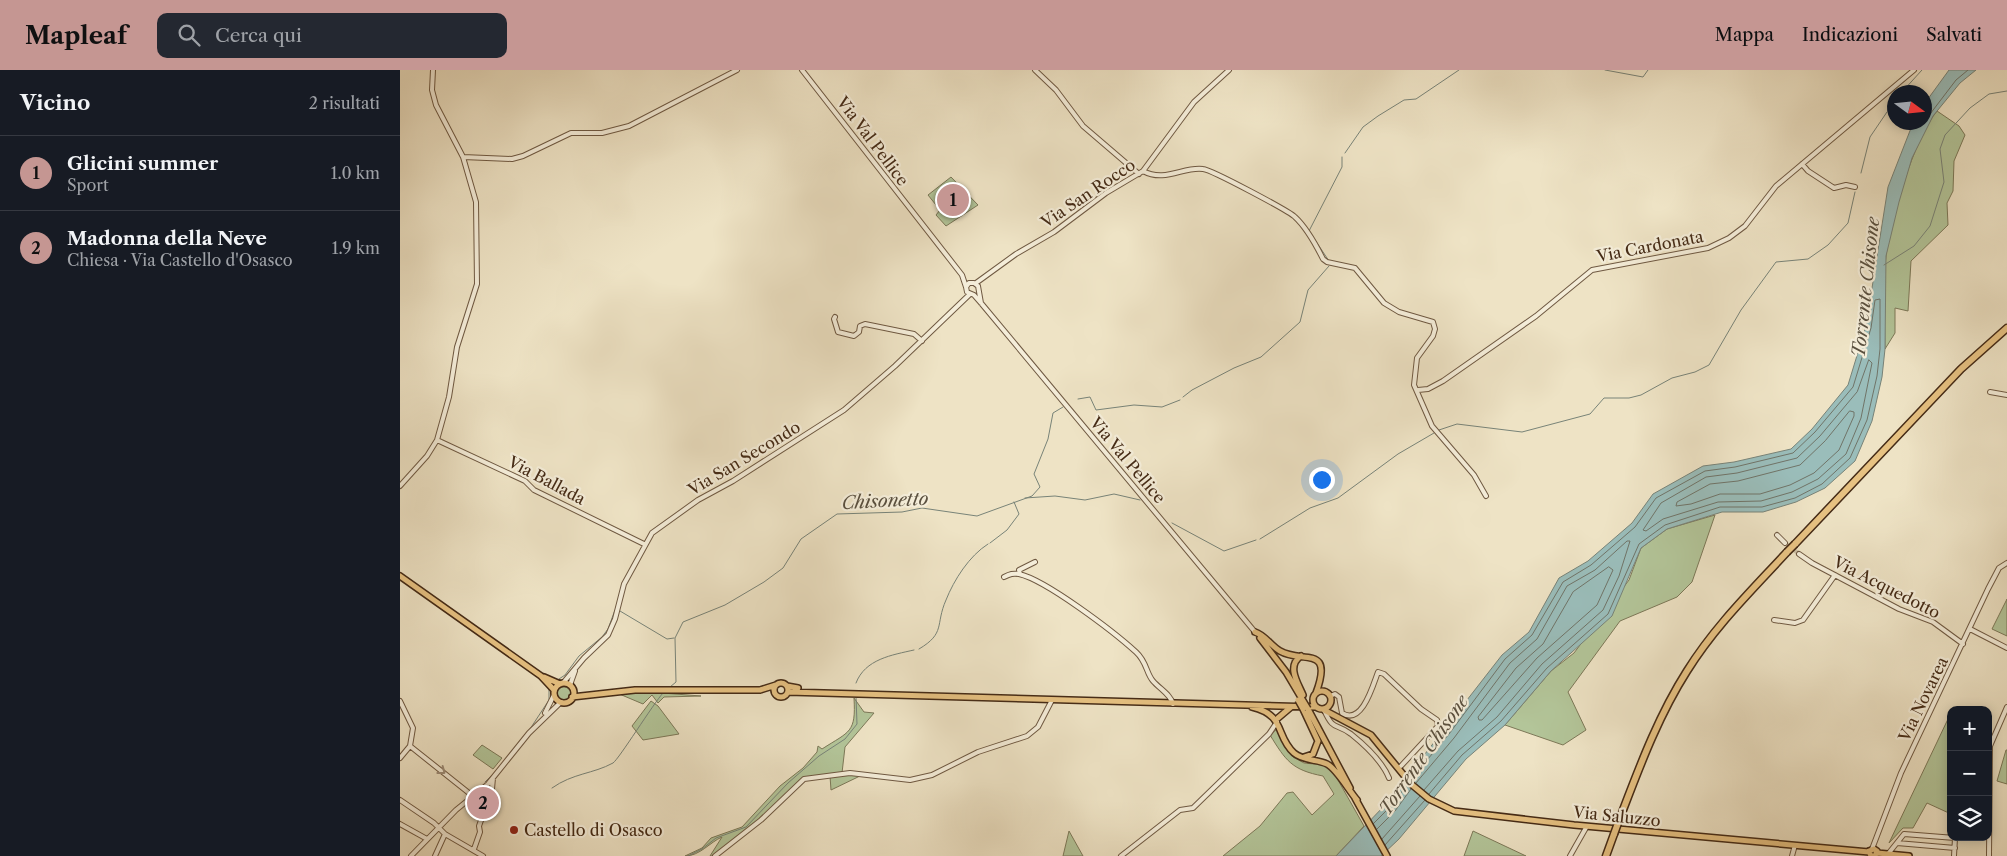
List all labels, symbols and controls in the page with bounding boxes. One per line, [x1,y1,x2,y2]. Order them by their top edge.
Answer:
search box [157,13,507,58]
text: Mapleaf [25,21,127,50]
icon: search [175,21,203,49]
text: Cerca qui [215,24,302,47]
text: Mappa [1715,24,1774,46]
text: Indicazioni [1802,24,1898,46]
text: Salvati [1926,24,1982,46]
north arrow [1887,85,1932,130]
text: Vicino [20,90,90,115]
street label: Via Val Pellice [832,92,913,190]
text: 2 risultati [309,93,380,113]
text: Glicini summer [67,152,218,175]
street label: Via San Rocco [1036,154,1139,232]
text: 1 [32,163,40,183]
text: 1.0 km [331,163,380,183]
text: Sport [67,175,109,195]
pin: 1 [937,181,969,219]
water label: Torrente Chisone [1848,214,1884,358]
street label: Via Cardonata [1594,226,1706,266]
text: Madonna della Neve [67,227,267,250]
text: 2 [31,238,41,258]
text: 1.9 km [332,238,380,258]
text: Chiesa · Via Castello d'Osasco [67,250,293,270]
street label: Via Val Pellice [1085,412,1170,507]
street label: Via San Secondo [683,417,804,500]
street label: Via Ballada [504,451,590,509]
your location [1309,467,1335,493]
water label: Chisonetto [841,488,929,514]
street label: Via Acquedotto [1829,551,1944,623]
street label: Via Novarea [1893,653,1952,745]
water label: Torrente Chisone [1375,690,1474,819]
map controls [1947,706,1992,841]
button: + [1947,706,1992,751]
button: − [1947,751,1992,796]
one-way arrow [437,765,446,774]
pin: 2 [467,784,499,822]
button: layers [1947,796,1992,841]
street label: Via Saluzzo [1571,801,1662,831]
place label: Castello di Osasco [524,820,663,840]
marker: Castello di Osasco [508,824,520,836]

